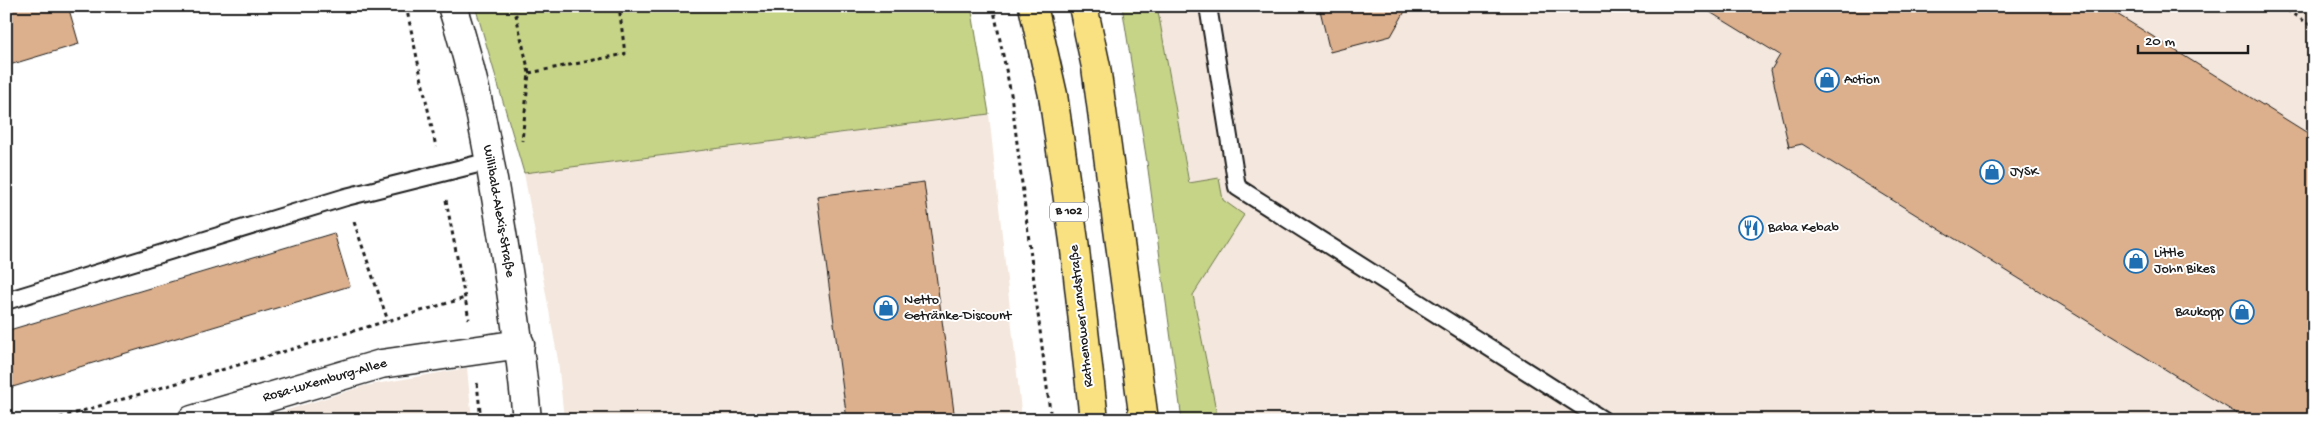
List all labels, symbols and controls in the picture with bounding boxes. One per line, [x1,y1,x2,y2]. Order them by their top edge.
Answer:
scale bar [2138,22,2248,54]
text: 20 m [2145,33,2175,51]
shop icon: Action [1814,67,1840,93]
place label: Action [1844,72,1880,89]
street label: Willibald-Alexis-Straße [478,143,518,279]
shop icon: JYSK [1979,159,2005,185]
place label: JYSK [2010,164,2039,181]
road number: B 102 [1050,202,1088,222]
restaurant icon: Baba Kebab [1738,215,1764,241]
place label: Baba Kebab [1767,220,1840,237]
street label: Rathenower Landstraße [1066,243,1098,388]
place label: Little John Bikes [2154,245,2216,278]
shop icon: Little John Bikes [2123,248,2149,274]
place label: Netto Getränke-Discount [904,292,1013,325]
shop icon: Netto Getränke-Discount [873,295,899,321]
shop icon: Baukopp [2229,299,2255,325]
place label: Baukopp [2174,304,2224,321]
street label: Rosa-Luxemburg-Allee [261,355,390,407]

